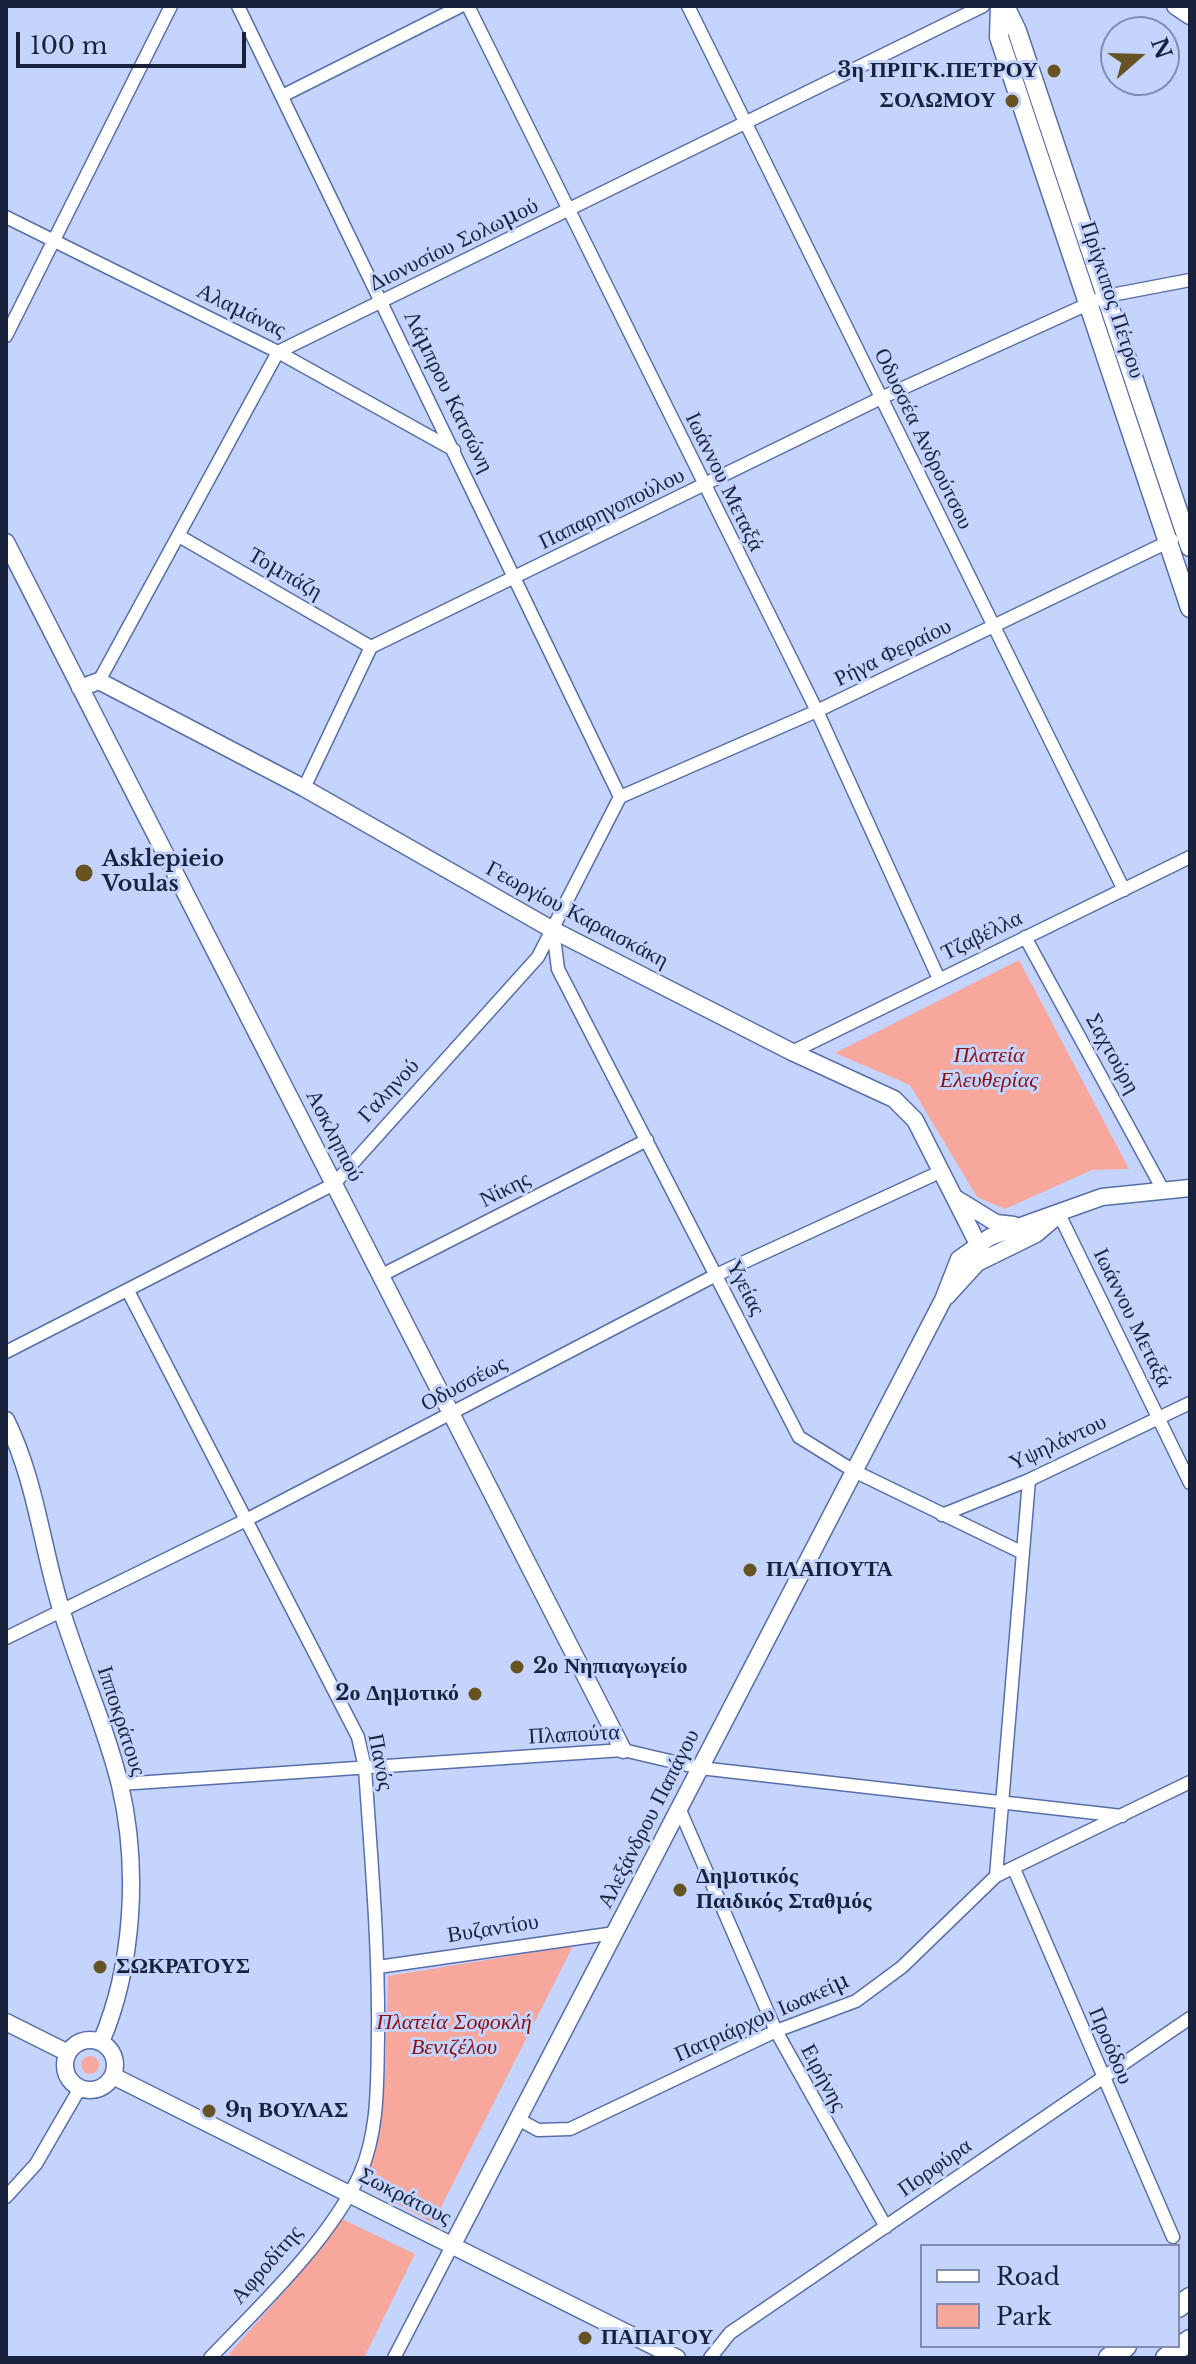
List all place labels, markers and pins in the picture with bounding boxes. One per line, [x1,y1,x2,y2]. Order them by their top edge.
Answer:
place label: 3η ΠΡΙΓΚ.ΠΕΤΡΟΥ [837,58,1038,84]
marker: 3η ΠΡΙΓΚ.ΠΕΤΡΟΥ [1045,62,1063,80]
place label: ΣΟΛΩΜΟΥ [880,88,996,114]
marker: ΣΟΛΩΜΟΥ [1003,92,1021,110]
place label: Asklepieio Voulas [102,847,224,898]
marker: Asklepieio Voulas [73,862,95,884]
place label: ΠΛΑΠΟΥΤΑ [766,1557,893,1583]
marker: ΠΛΑΠΟΥΤΑ [741,1561,759,1579]
place label: 2ο Νηπιαγωγείο [533,1654,688,1680]
marker: 2ο Νηπιαγωγείο [508,1658,526,1676]
place label: 2ο Δημοτικό [335,1681,459,1707]
marker: 2ο Δημοτικό [466,1685,484,1703]
place label: Δημοτικός Παιδικός Σταθμός [696,1864,872,1916]
marker: Δημοτικός Παιδικός Σταθμός [671,1881,689,1899]
place label: ΣΩΚΡΑΤΟΥΣ [116,1954,250,1980]
marker: ΣΩΚΡΑΤΟΥΣ [91,1958,109,1976]
place label: 9η ΒΟΥΛΑΣ [225,2098,348,2124]
marker: 9η ΒΟΥΛΑΣ [200,2102,218,2120]
place label: ΠΑΠΑΓΟΥ [601,2325,713,2351]
marker: ΠΑΠΑΓΟΥ [576,2329,594,2347]

